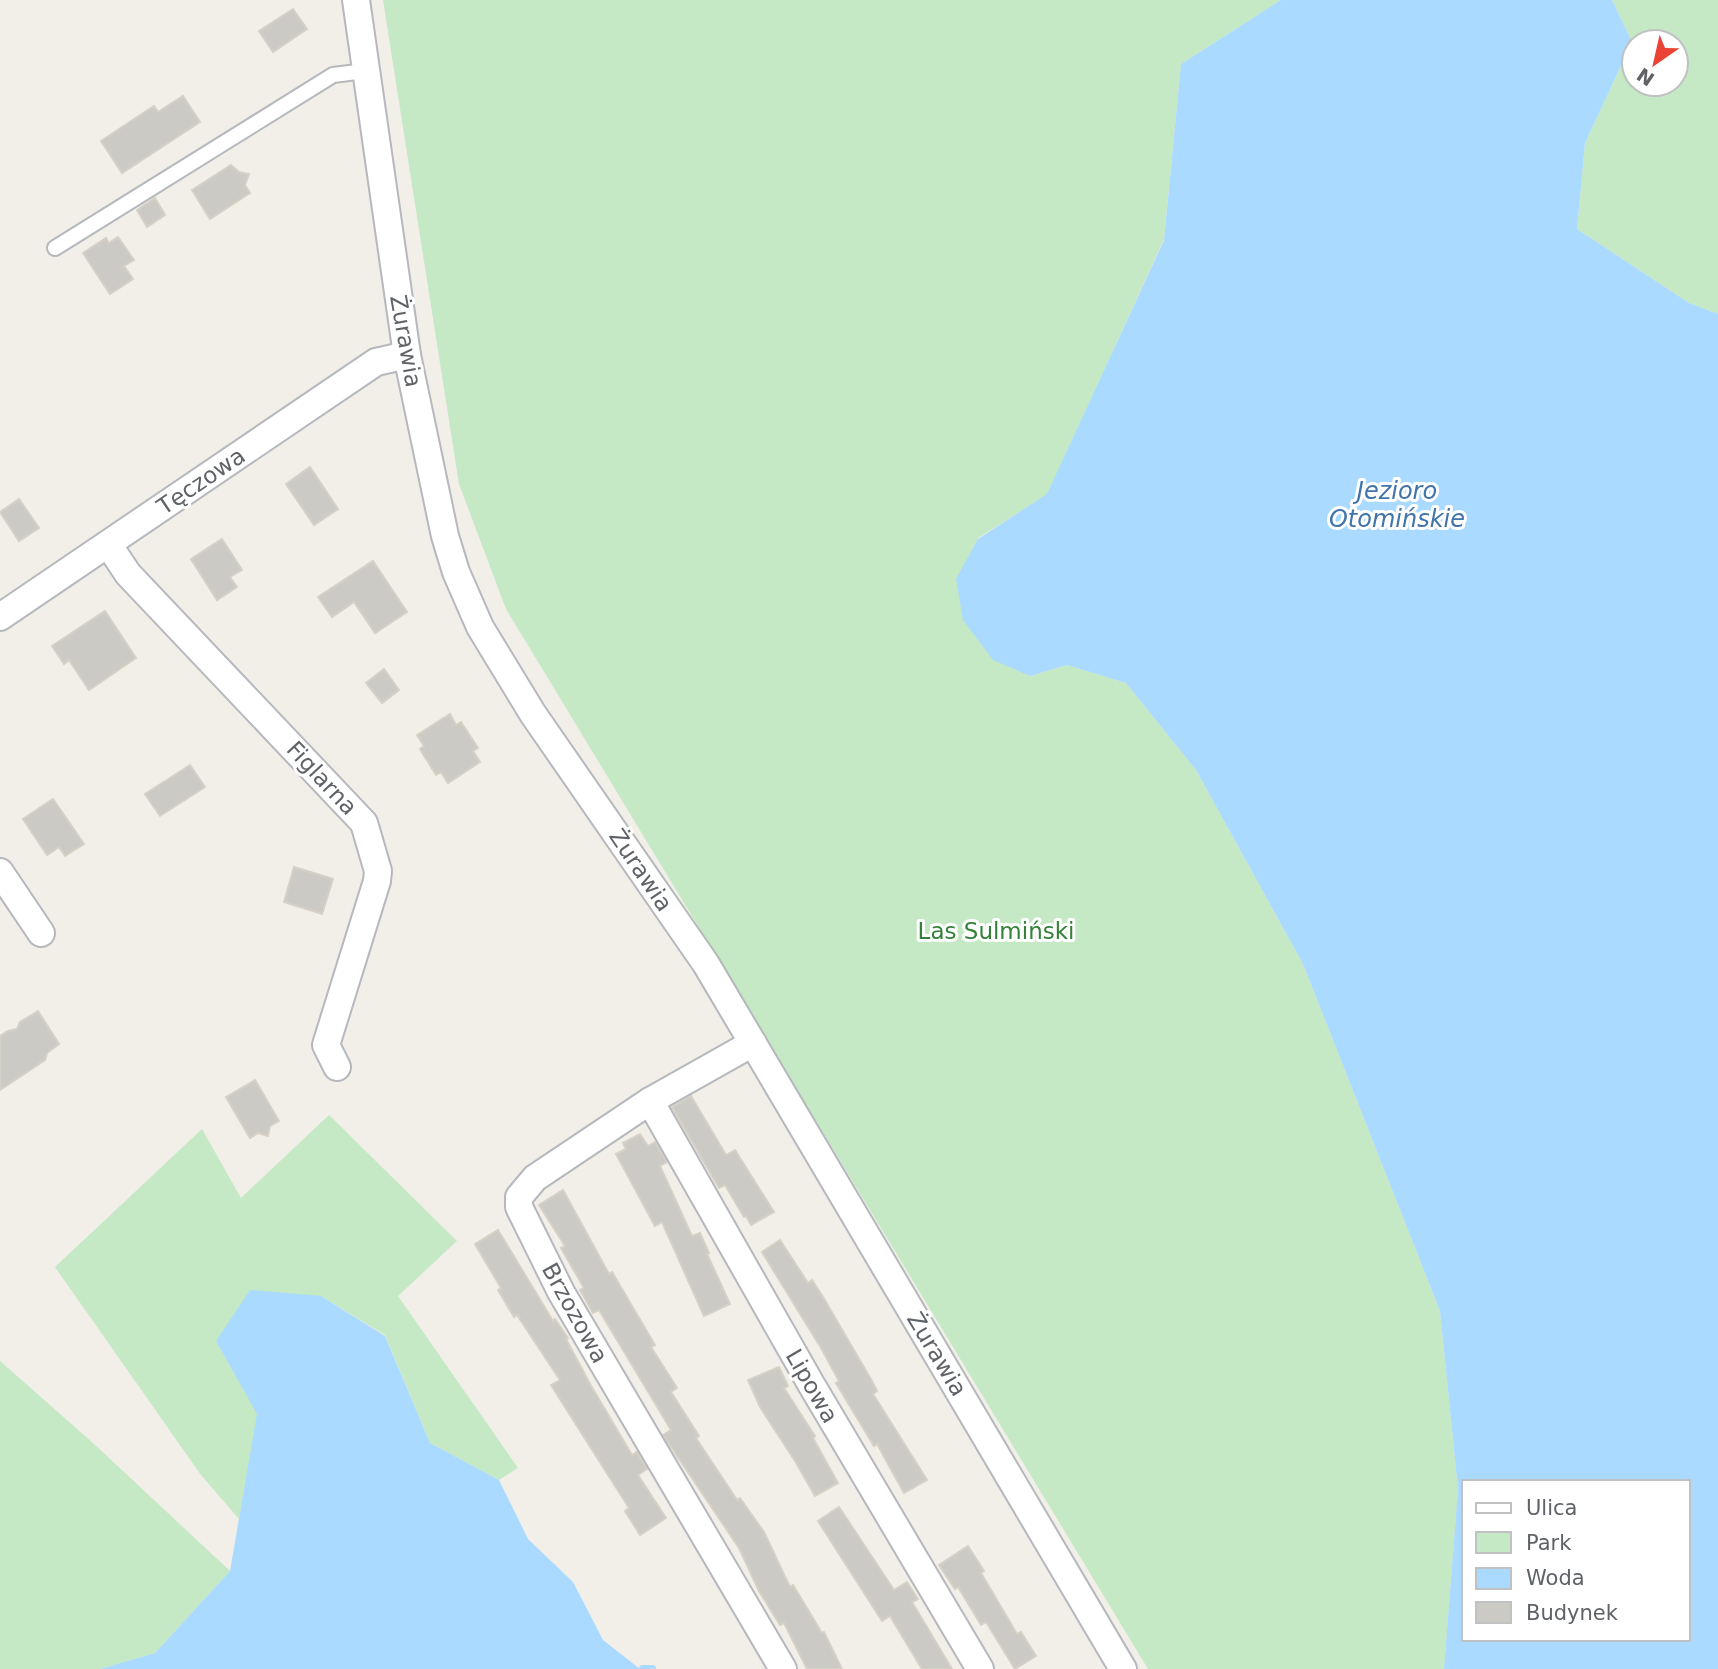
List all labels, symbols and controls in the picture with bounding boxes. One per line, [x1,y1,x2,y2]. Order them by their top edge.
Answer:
north arrow [1620,28,1690,98]
text: N [1633,64,1658,91]
street label: Żurawia [385,293,428,389]
street label: Tęczowa [151,442,250,520]
water label: Jezioro Otomińskie [1329,477,1465,533]
street label: Figlarna [282,736,362,820]
street label: Żurawia [604,824,679,916]
park label: Las Sulmiński [918,918,1074,944]
street label: Brzozowa [537,1258,613,1368]
street label: Żurawia [902,1307,973,1401]
street label: Lipowa [781,1345,843,1427]
legend [1462,1480,1690,1641]
text: Ulica [1526,1496,1577,1520]
text: Park [1526,1531,1572,1555]
text: Woda [1526,1566,1585,1590]
text: Budynek [1526,1601,1619,1625]

